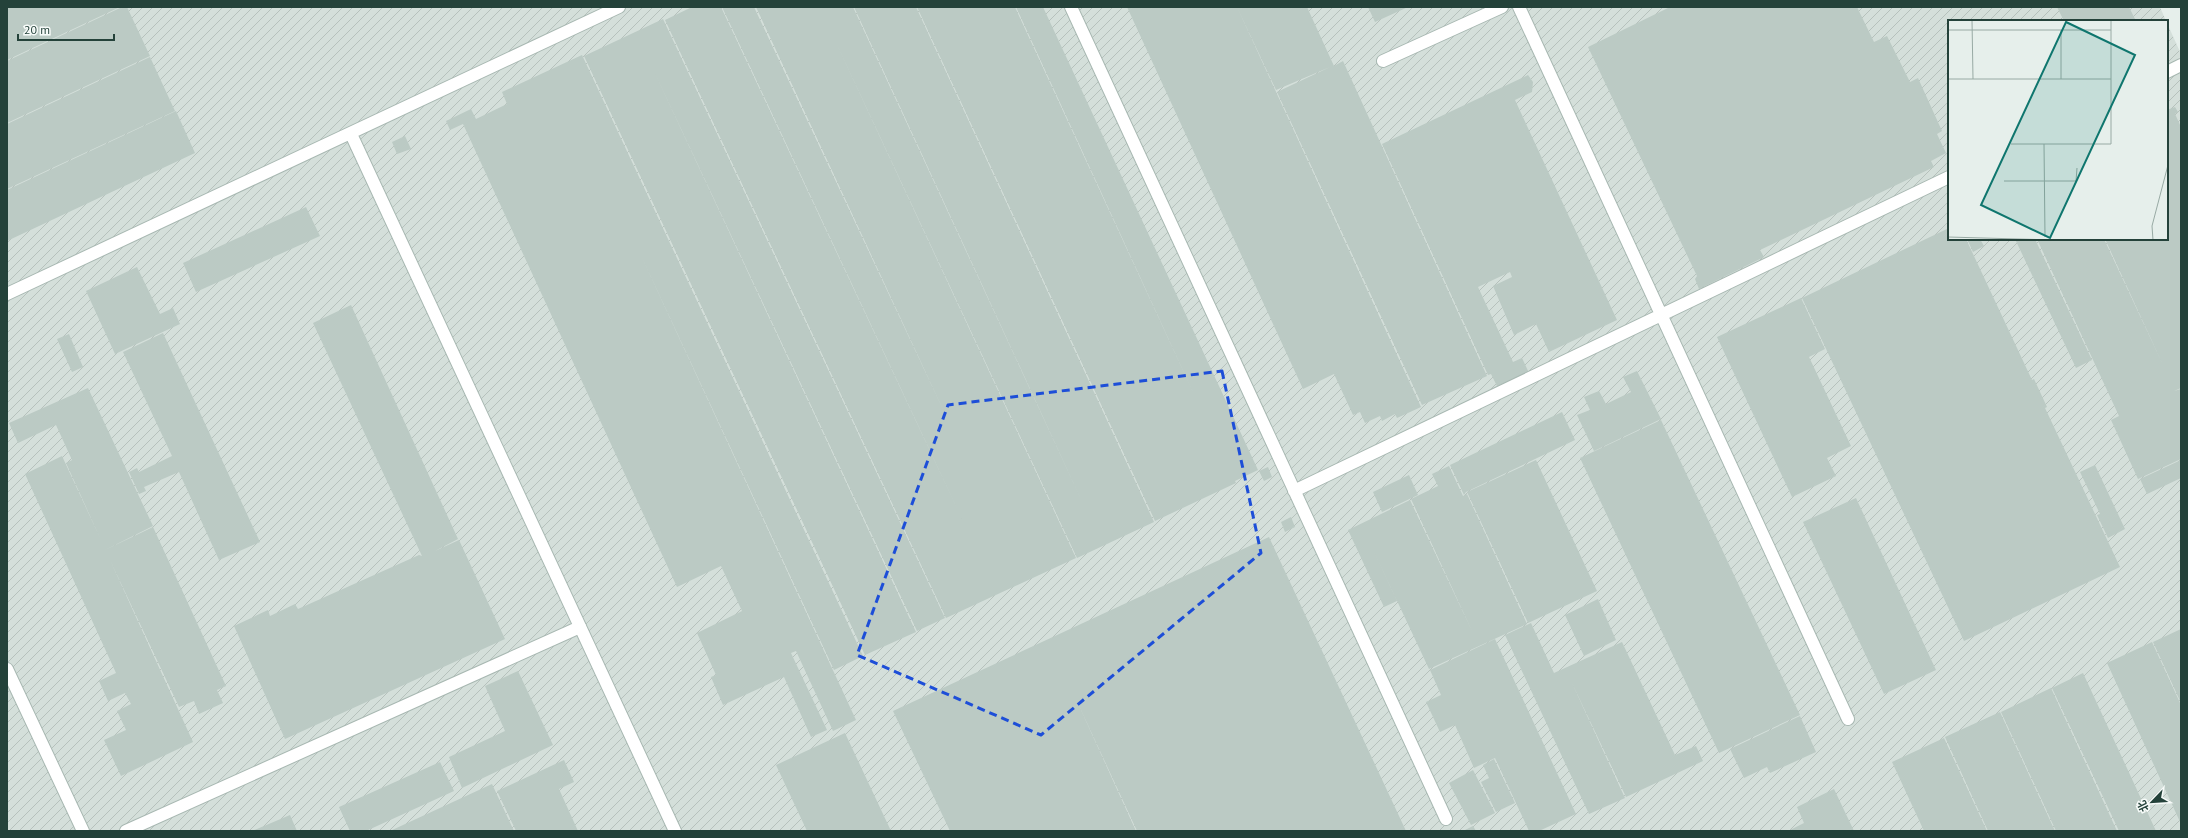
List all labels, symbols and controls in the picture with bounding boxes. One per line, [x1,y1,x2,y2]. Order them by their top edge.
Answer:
scale bar [18,16,114,42]
inset map [1948,20,2168,240]
text: 20 m [24,22,50,37]
north arrow [2132,782,2172,822]
text: 北 [2134,798,2152,814]

